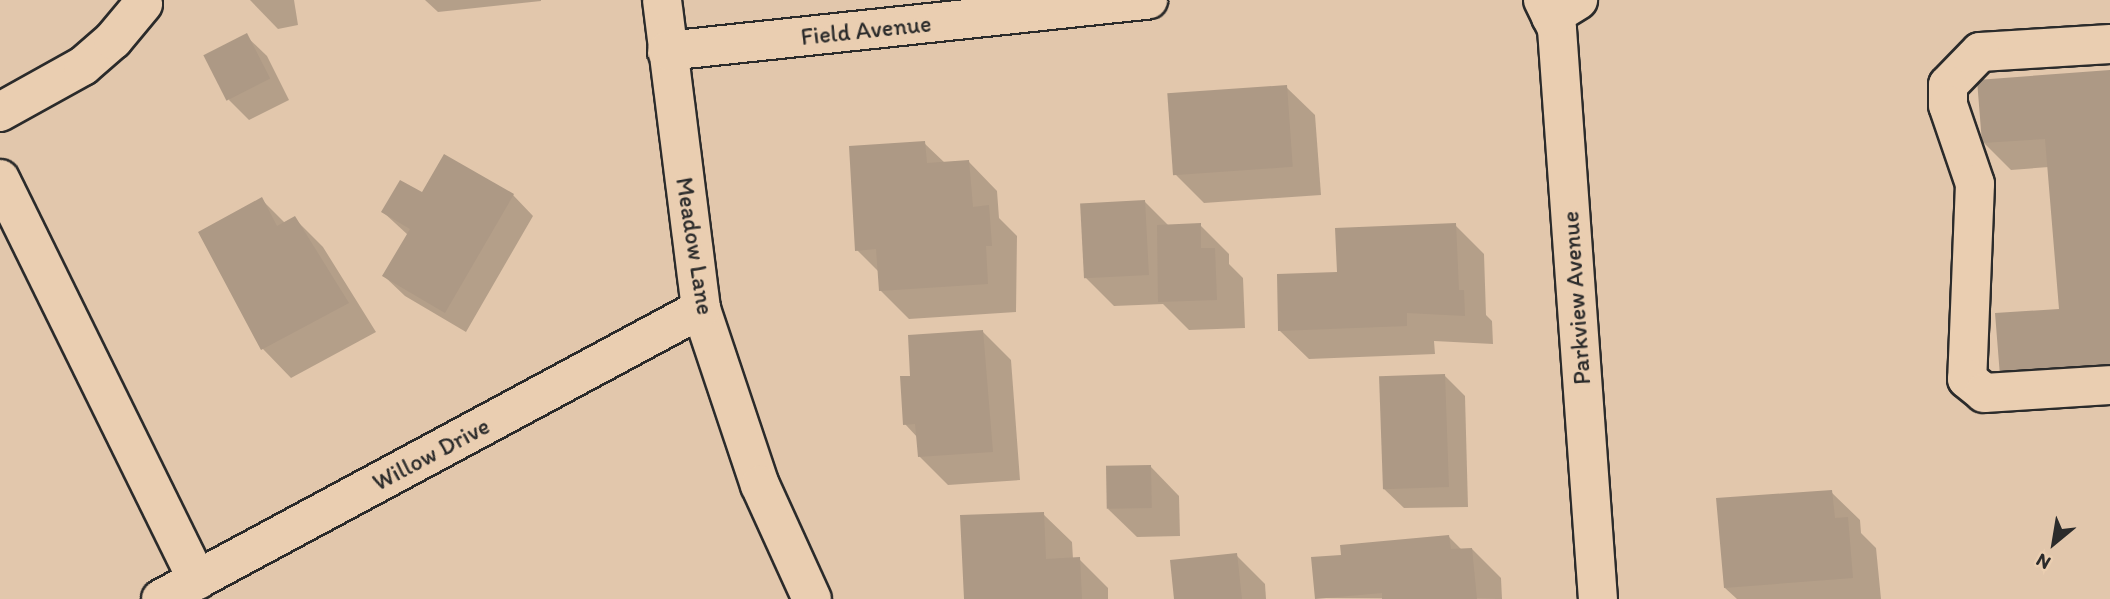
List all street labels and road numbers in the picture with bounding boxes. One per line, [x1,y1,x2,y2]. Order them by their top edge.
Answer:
street label: Field Avenue [800,9,932,51]
street label: Meadow Lane [670,175,720,317]
street label: Parkview Avenue [1556,211,1596,385]
street label: Willow Drive [368,411,494,497]

